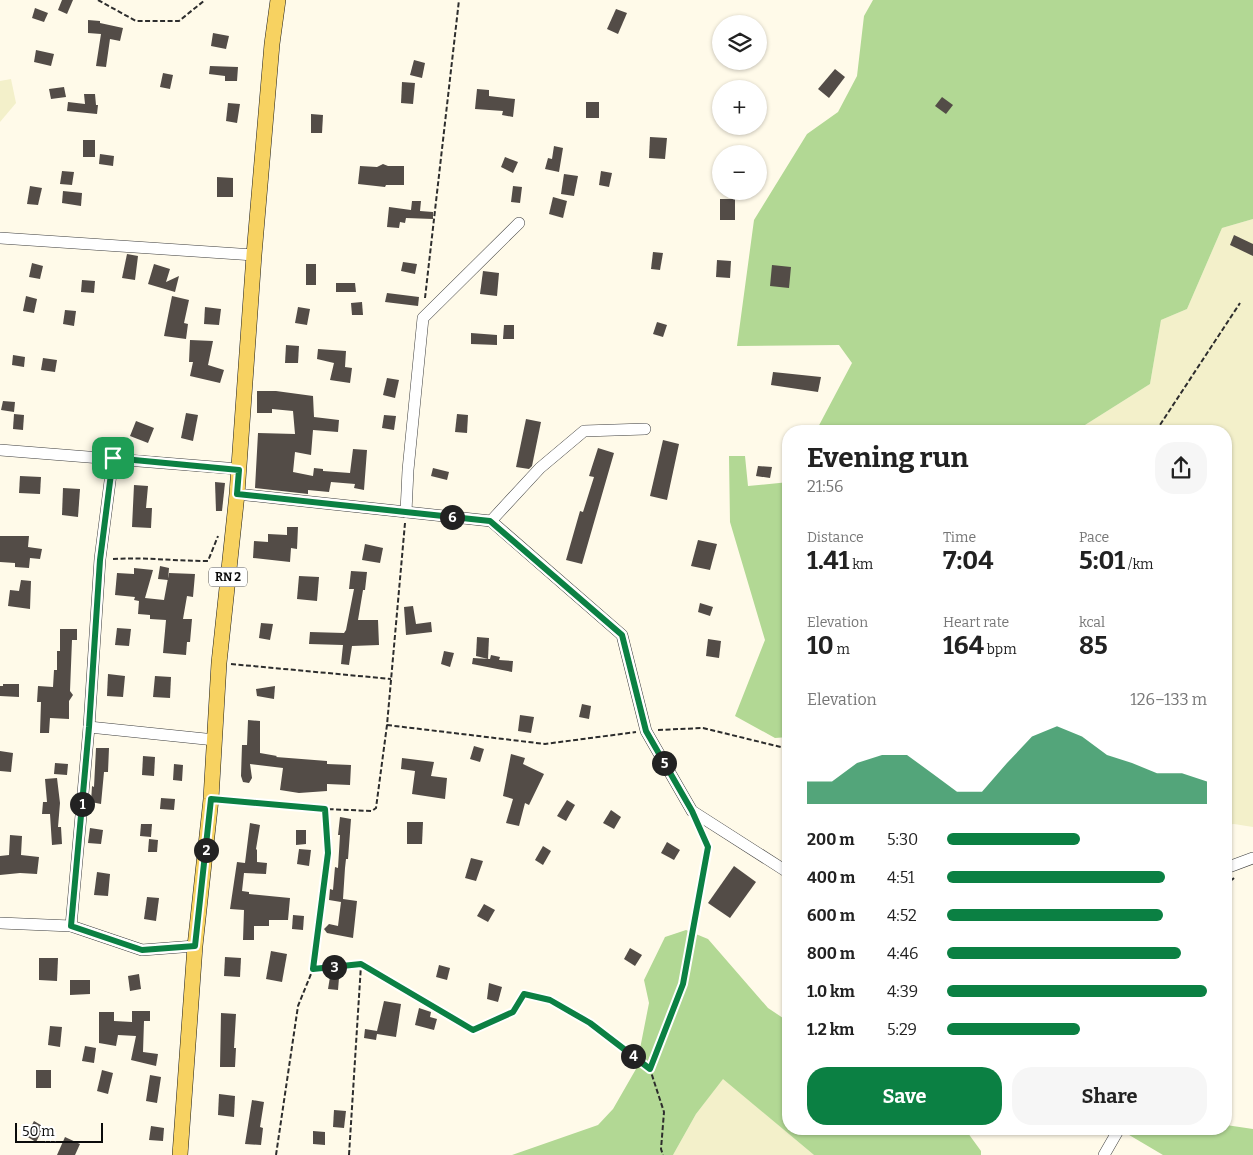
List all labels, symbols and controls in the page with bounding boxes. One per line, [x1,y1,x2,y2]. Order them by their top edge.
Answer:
map controls [712,15,767,200]
button: layers [712,15,767,70]
button: + [712,80,767,135]
button: − [712,145,767,200]
pin [92,437,134,479]
text: Evening run [807,441,968,474]
button: share [1155,442,1207,494]
icon: arrive [99,444,127,472]
text: 21:56 [807,477,844,496]
pin: 6 [440,504,464,530]
text: 6 [448,509,457,526]
text: Distance [807,529,864,546]
text: Time [943,529,976,546]
text: Pace [1079,529,1109,546]
text: 1.41 [807,546,849,576]
text: 7:04 [943,546,993,576]
text: 5:01 [1079,546,1125,576]
text: km [849,556,873,573]
text: /km [1125,556,1153,573]
road number: RN 2 [209,568,247,586]
text: Elevation [807,614,868,631]
text: Heart rate [943,614,1009,631]
text: kcal [1079,614,1105,631]
text: 10 [807,631,834,661]
text: 164 [943,631,984,661]
text: 85 [1079,631,1108,661]
text: m [834,641,850,658]
text: bpm [984,641,1017,658]
text: Elevation [807,690,877,709]
text: 126–133 m [1130,690,1207,709]
pin: 5 [652,750,676,776]
text: 5 [661,755,668,772]
pin: 1 [70,792,94,816]
text: 1 [79,796,86,813]
text: 200 m [807,830,854,849]
text: 5:30 [887,830,918,849]
pin: 2 [194,838,218,862]
text: 2 [203,842,210,859]
text: 400 m [807,868,855,887]
text: 4:51 [887,868,915,887]
text: 600 m [807,906,855,925]
text: 4:52 [887,906,917,925]
text: 800 m [807,944,855,963]
text: 4:46 [887,944,918,963]
pin: 3 [322,954,346,980]
text: 3 [330,959,339,976]
text: 1.0 km [807,982,855,1001]
text: 4:39 [887,982,918,1001]
text: 1.2 km [807,1020,854,1039]
text: 5:29 [887,1020,917,1039]
pin: 4 [620,1044,646,1068]
text: 4 [629,1048,638,1065]
button: Save [807,1067,1002,1125]
button: Share [1012,1067,1207,1125]
scale bar [15,1120,102,1143]
text: 50 m [22,1123,55,1140]

